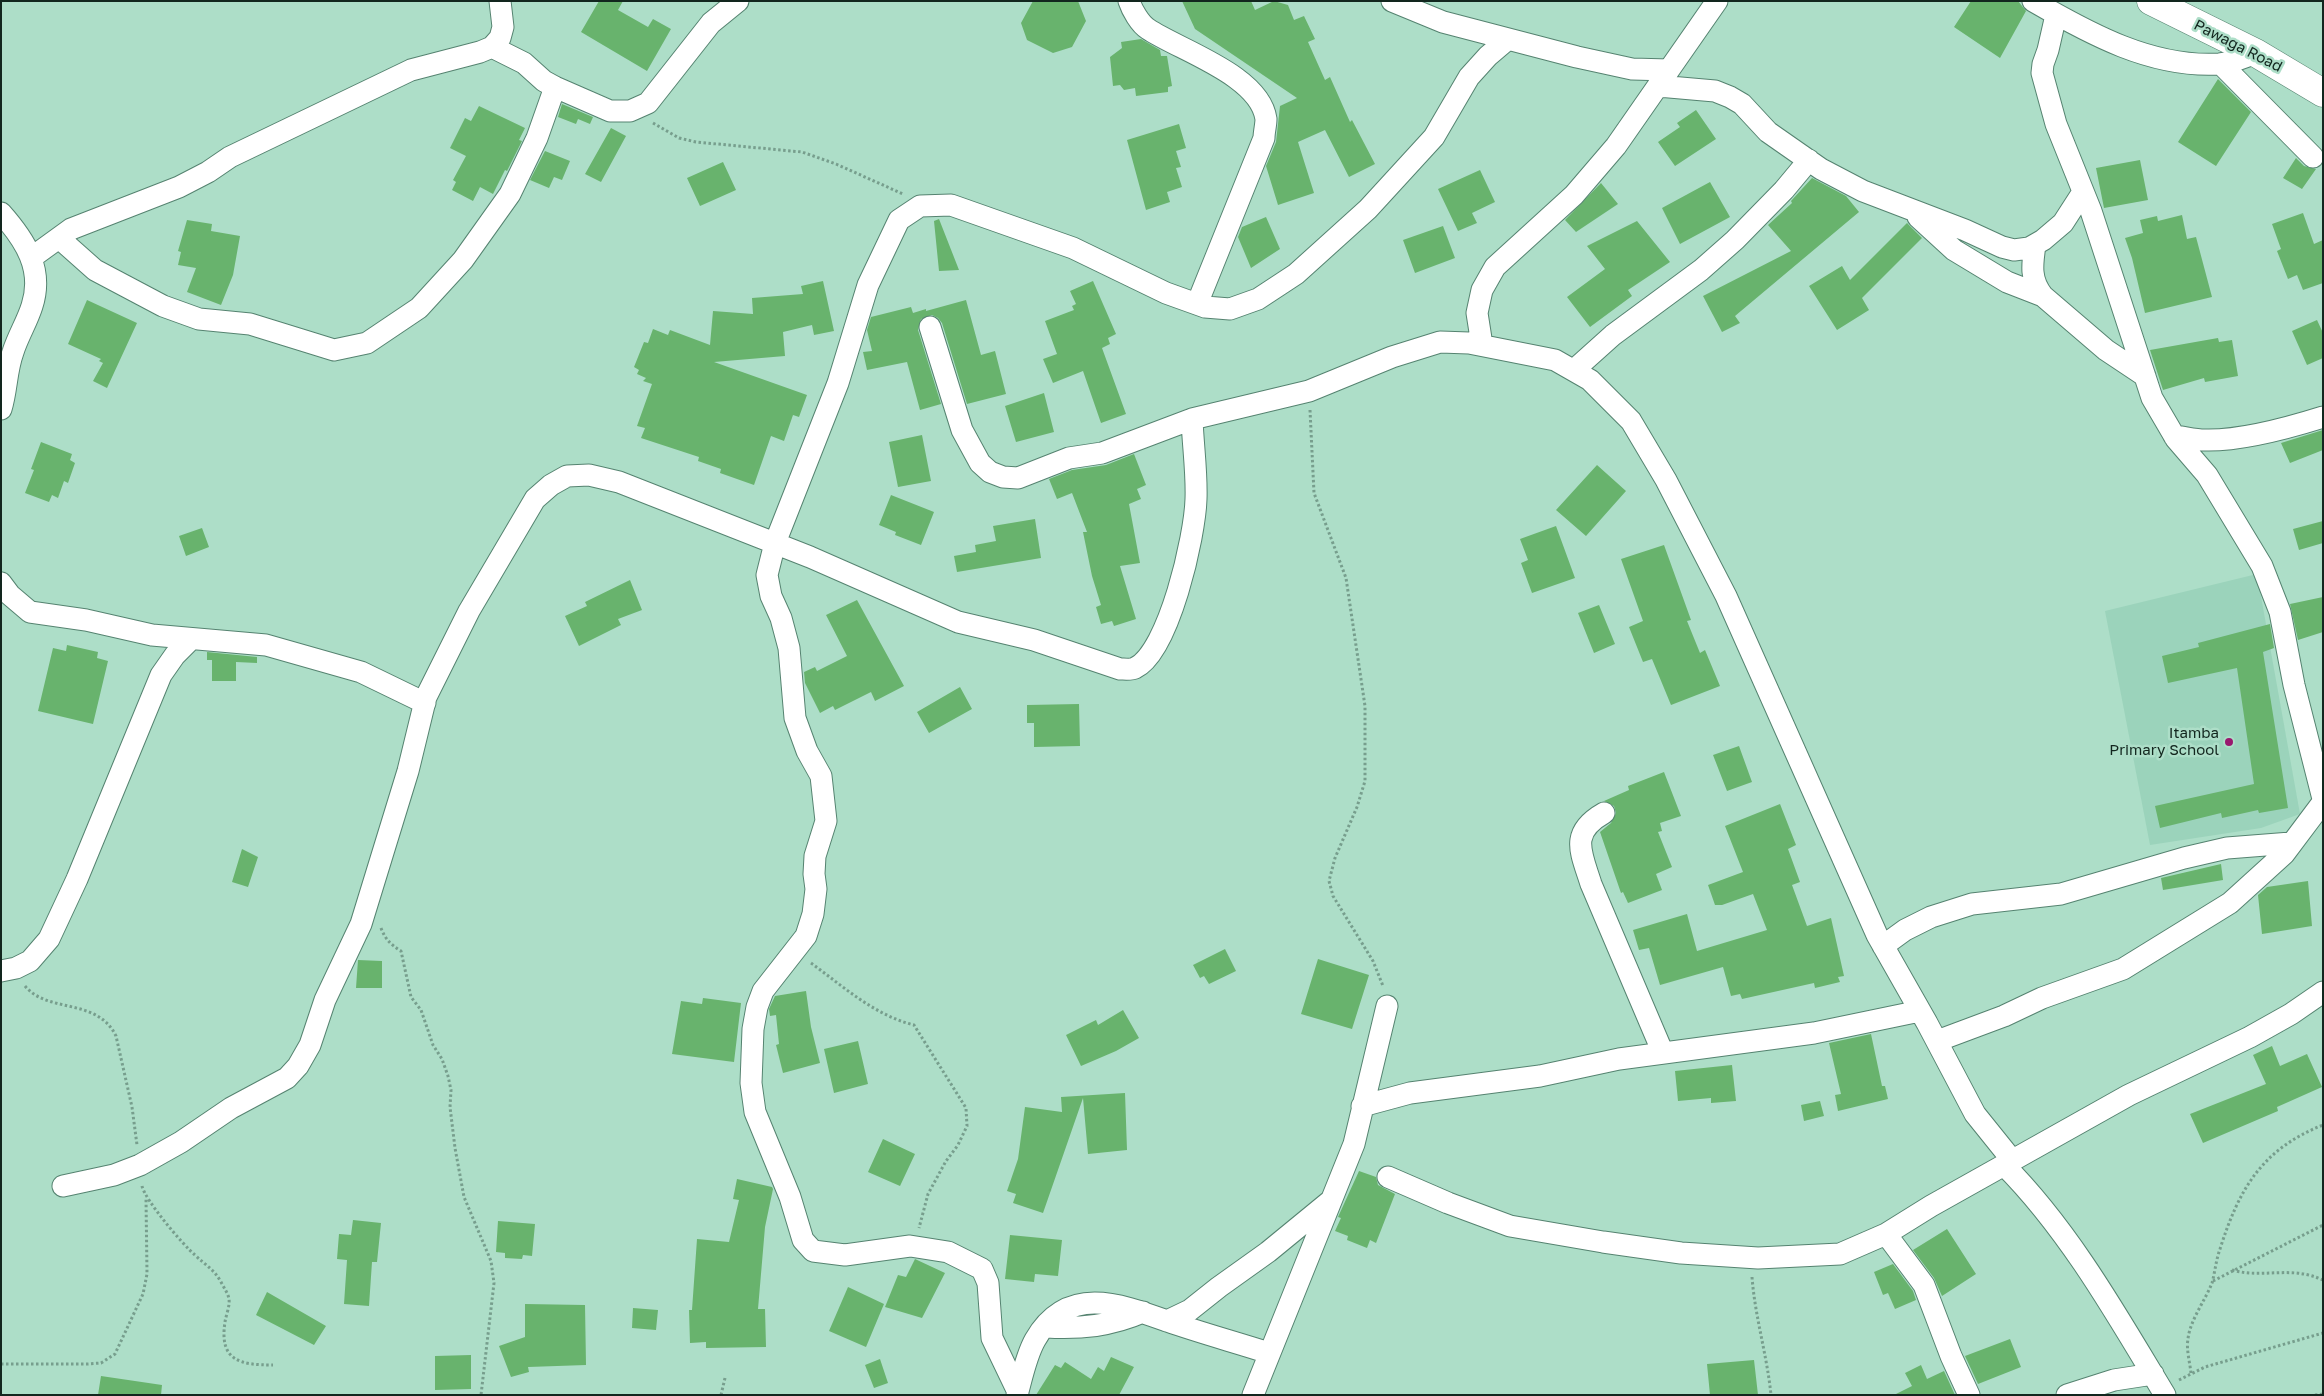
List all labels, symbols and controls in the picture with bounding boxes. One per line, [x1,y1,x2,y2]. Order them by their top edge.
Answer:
street label: Pawaga Road [2191,16,2285,76]
place label: Itamba Primary School [2109,724,2219,759]
marker: Itamba Primary School [2223,736,2235,748]

